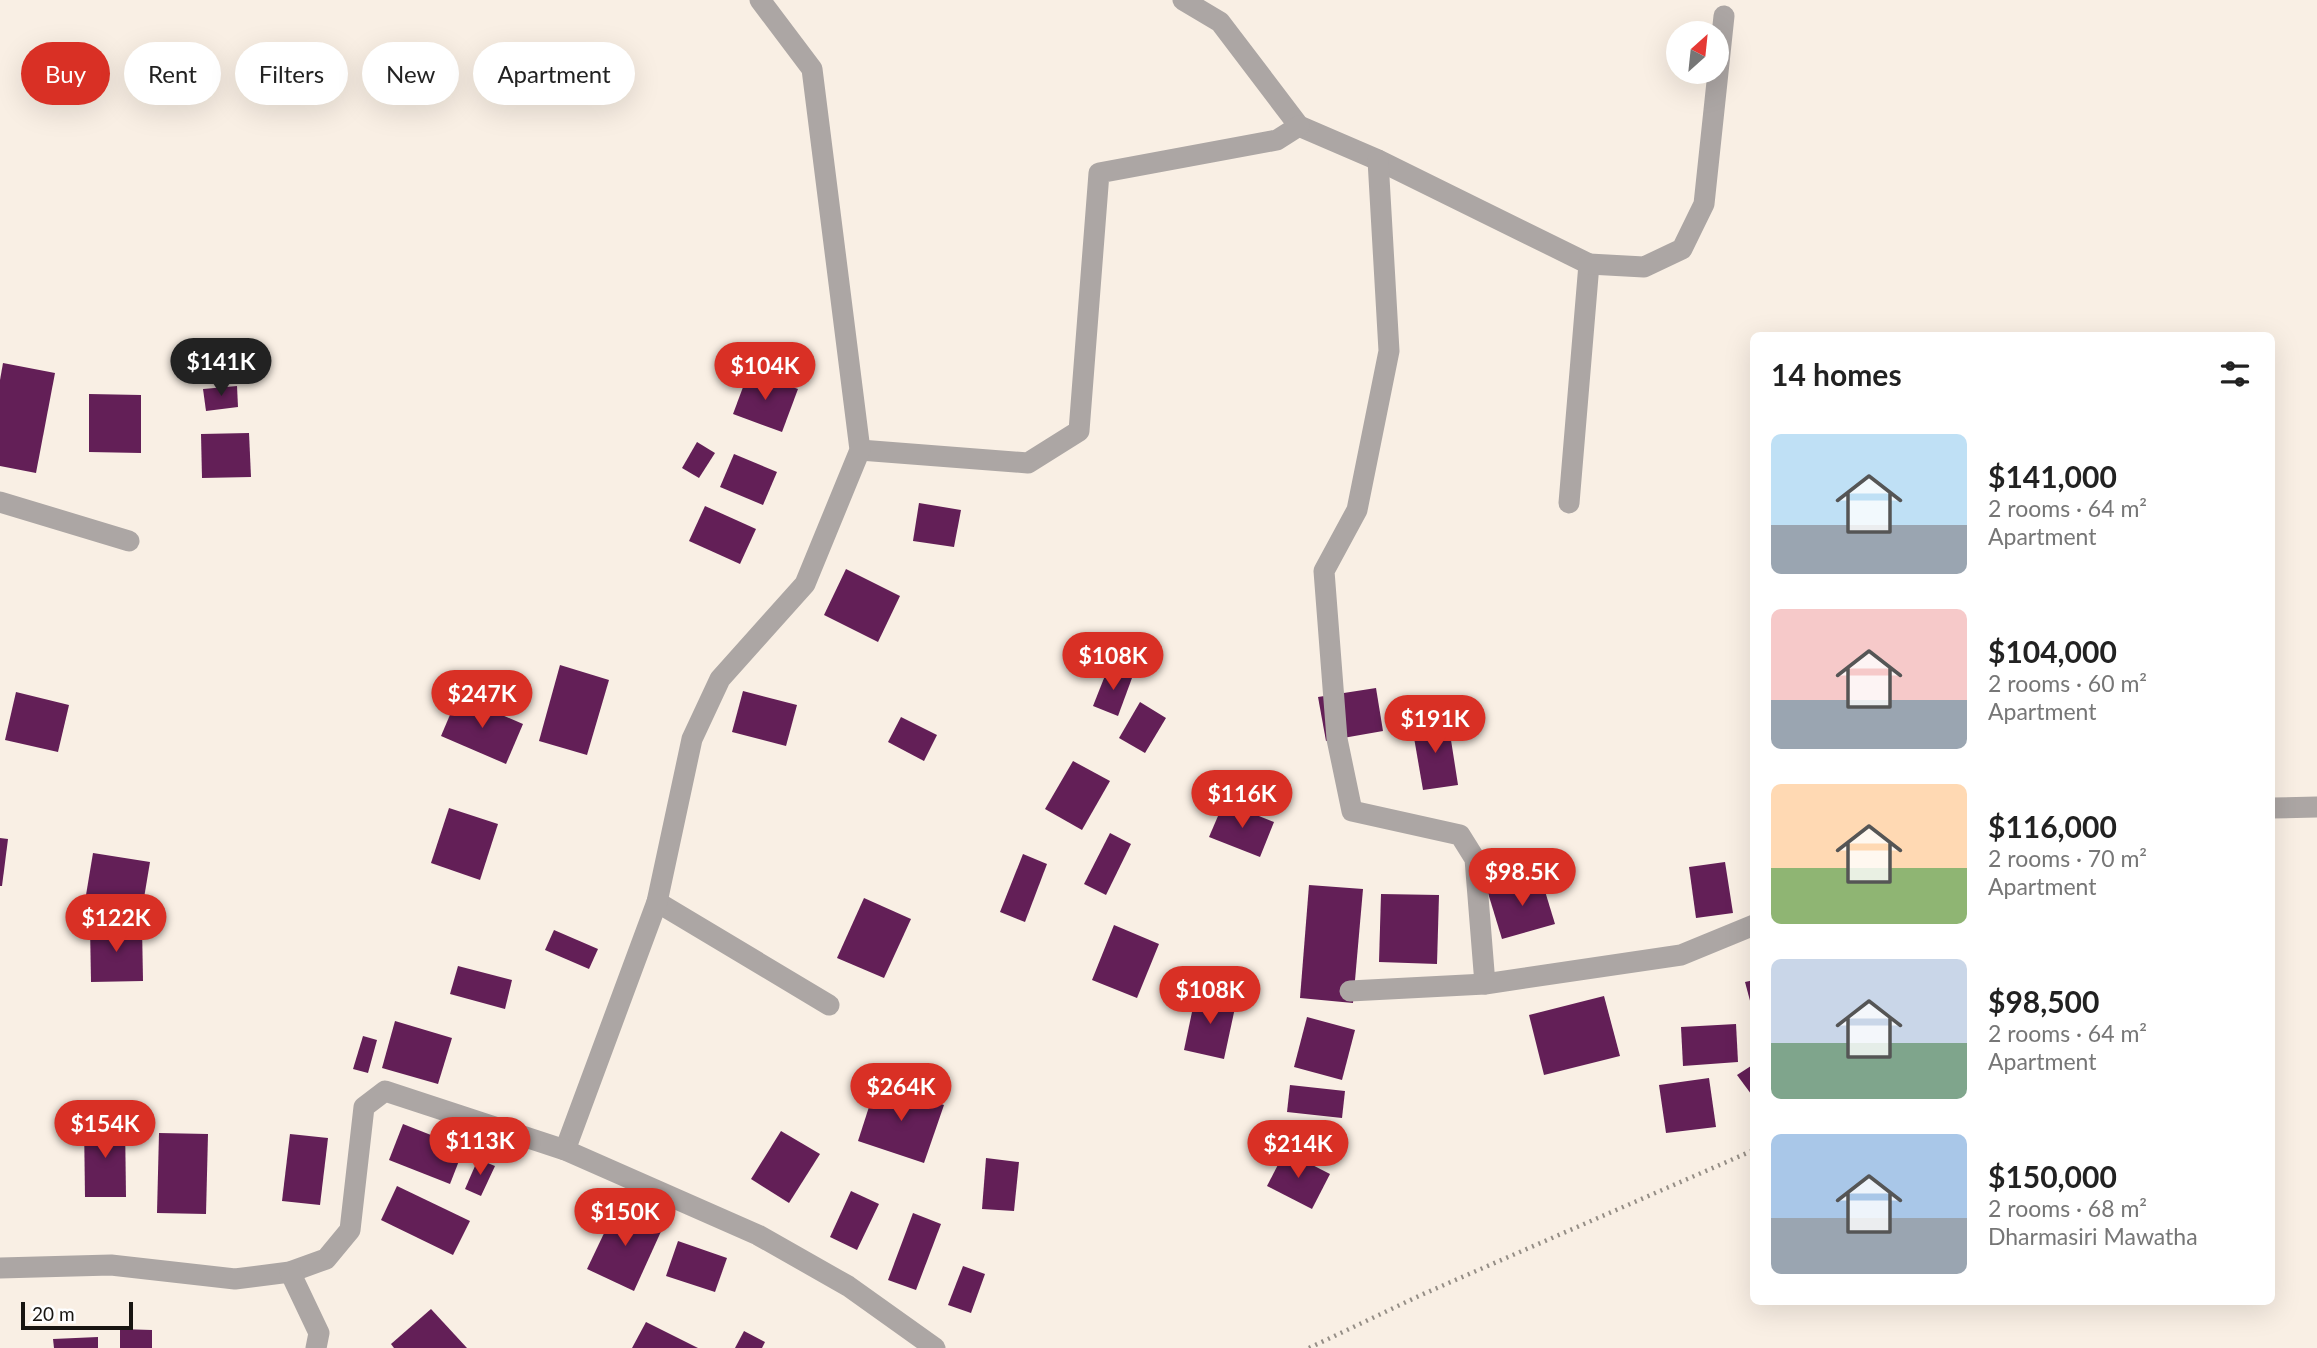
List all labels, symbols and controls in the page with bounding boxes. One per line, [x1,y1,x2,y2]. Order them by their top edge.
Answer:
north arrow [1666,21,1729,84]
map controls [1666,21,1729,84]
chip: Buy [21,42,110,105]
chip: Rent [124,42,221,105]
chip: Filters [235,42,348,105]
chip: New [362,42,459,105]
chip: Apartment [473,42,635,105]
pin: $141K [172,338,270,398]
pin: $104K [716,342,814,402]
text: $141K [186,347,256,375]
text: $104K [730,351,800,379]
icon: filters [2216,355,2254,393]
text: 14 homes [1771,356,1902,392]
text: $141,000 [1988,458,2117,494]
icon: home [1827,462,1911,546]
text: 2 rooms · 64 m² [1988,494,2147,522]
text: Apartment [1988,522,2096,550]
pin: $108K [1064,632,1162,692]
text: $104,000 [1988,633,2117,669]
icon: home [1827,637,1911,721]
text: $108K [1078,641,1148,669]
text: 2 rooms · 60 m² [1988,669,2147,697]
pin: $247K [433,670,531,730]
text: $247K [447,679,517,707]
pin: $191K [1386,696,1484,755]
text: Apartment [1988,697,2096,725]
text: $191K [1400,704,1470,732]
pin: $116K [1193,770,1291,830]
text: $116K [1207,779,1277,807]
text: $116,000 [1988,808,2117,844]
icon: home [1827,812,1911,896]
text: 2 rooms · 70 m² [1988,844,2147,872]
pin: $98.5K [1465,848,1579,908]
text: $98.5K [1485,857,1559,885]
text: Apartment [1988,872,2096,900]
pin: $122K [67,894,165,954]
text: $122K [81,903,151,931]
pin: $108K [1161,967,1259,1026]
text: $108K [1175,975,1245,1003]
text: $98,500 [1988,983,2099,1019]
icon: home [1827,987,1911,1071]
text: 2 rooms · 64 m² [1988,1019,2147,1047]
text: Apartment [1988,1047,2096,1075]
pin: $264K [852,1064,950,1123]
text: $264K [866,1072,936,1100]
pin: $154K [56,1100,154,1160]
text: $154K [70,1109,140,1137]
pin: $113K [431,1118,529,1177]
pin: $214K [1249,1120,1347,1180]
text: $113K [445,1126,515,1154]
text: $214K [1263,1129,1333,1157]
text: $150,000 [1988,1158,2117,1194]
icon: home [1827,1162,1911,1246]
pin: $150K [576,1188,674,1248]
text: 2 rooms · 68 m² [1988,1194,2147,1222]
text: $150K [590,1197,660,1225]
text: Dharmasiri Mawatha [1988,1222,2198,1250]
scale bar [21,1299,133,1331]
text: 20 m [32,1302,75,1325]

